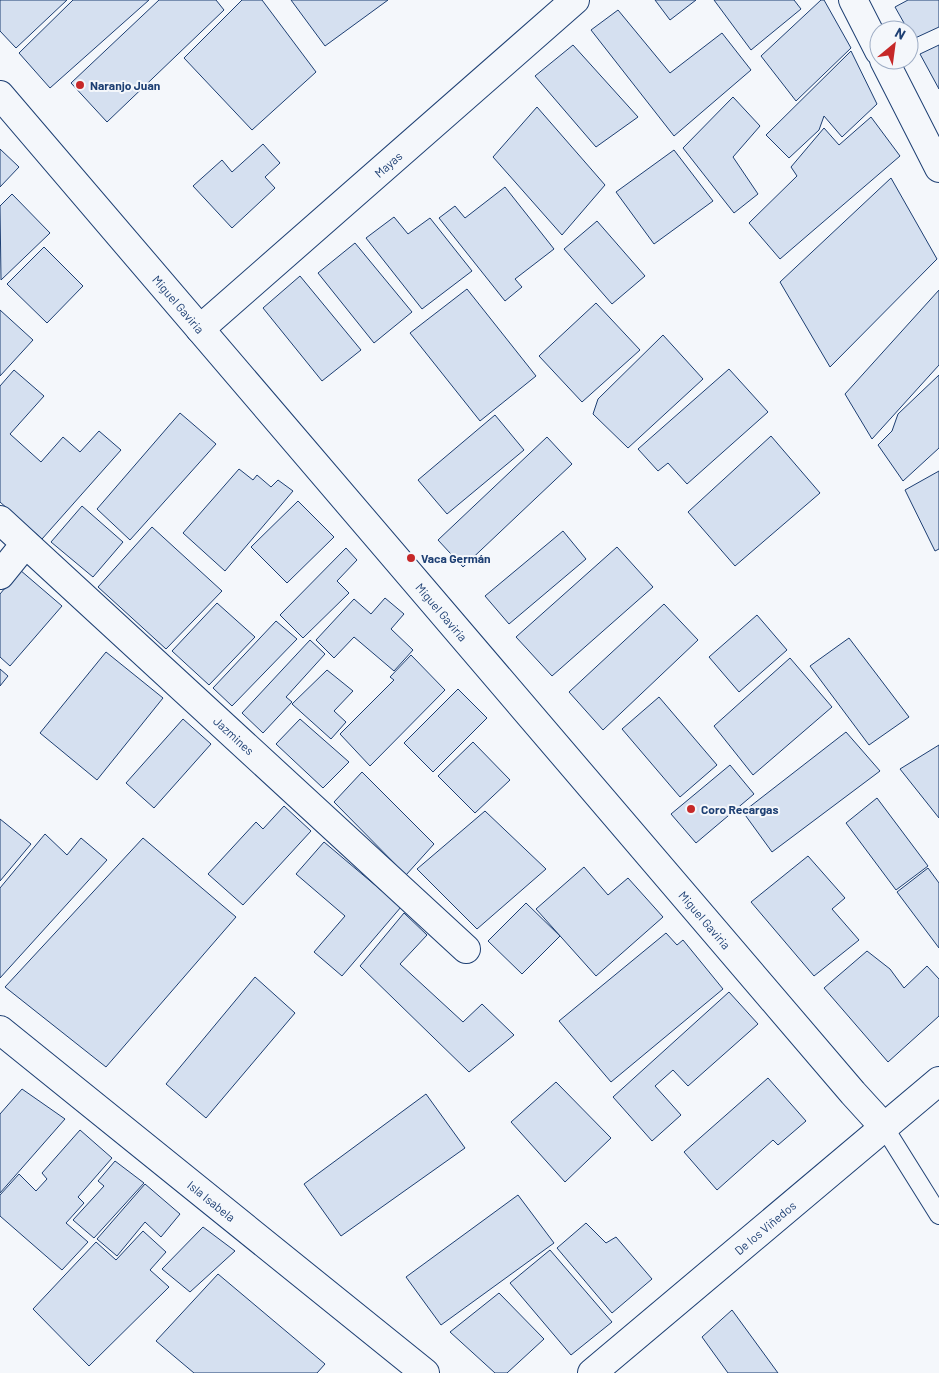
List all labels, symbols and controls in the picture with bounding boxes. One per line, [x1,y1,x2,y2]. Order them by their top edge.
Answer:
north arrow [869,20,919,70]
text: N [892,24,909,43]
place label: Naranjo Juan [90,78,160,92]
marker: Naranjo Juan [74,79,86,91]
street label: Mayas [371,148,405,180]
street label: Miguel Gaviria [150,272,207,336]
place label: Vaca Germán [421,551,491,565]
marker: Vaca Germán [405,552,417,564]
street label: Miguel Gaviria [413,580,470,644]
street label: Jazmines [211,713,257,758]
place label: Coro Recargas [701,802,778,816]
marker: Coro Recargas [685,803,697,815]
street label: Miguel Gaviria [676,888,734,952]
street label: Isla Isabela [185,1177,238,1224]
street label: De los Viñedos [731,1198,799,1257]

